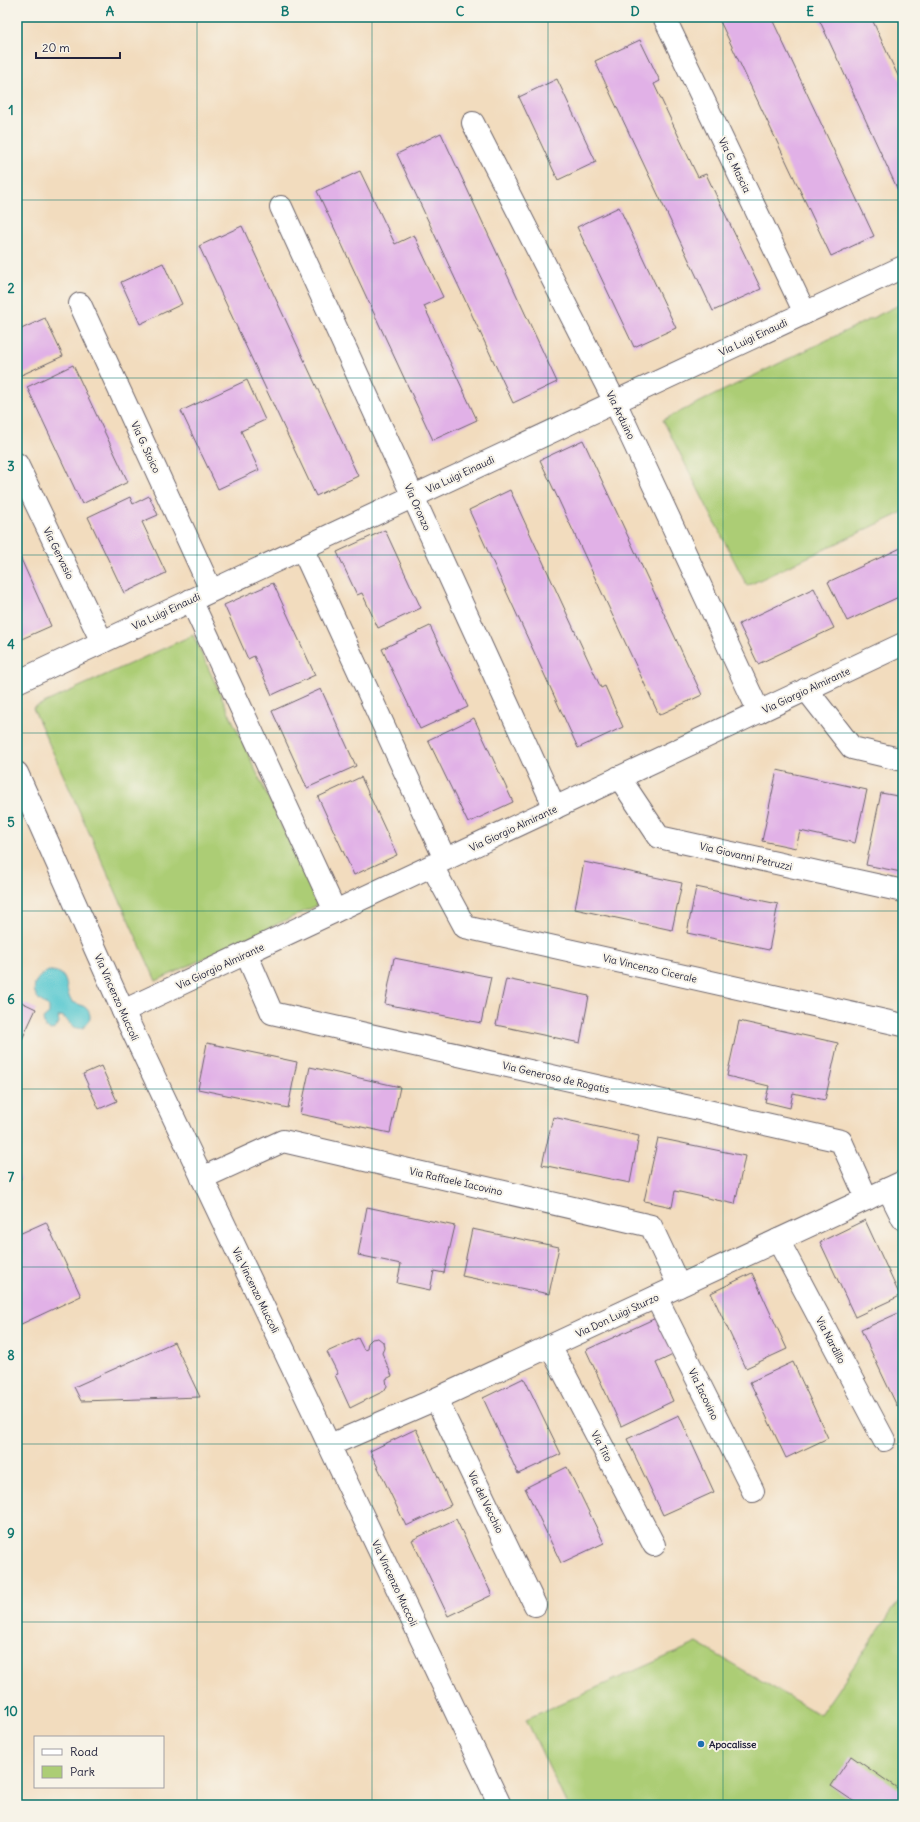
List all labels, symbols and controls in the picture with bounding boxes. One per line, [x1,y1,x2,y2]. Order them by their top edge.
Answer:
text: A [106,3,115,20]
text: B [281,3,290,20]
text: C [456,3,465,20]
text: D [630,3,640,20]
text: E [806,3,814,20]
scale bar [36,34,120,60]
text: 20 m [42,40,70,55]
text: 1 [8,102,14,119]
street label: Via G. Mascia [716,136,754,195]
text: 2 [7,280,15,297]
street label: Via Luigi Einaudi [717,316,789,359]
street label: Via Arduino [603,389,638,442]
street label: Via G. Stoico [128,419,163,475]
street label: Via Luigi Einaudi [424,453,496,496]
text: 3 [7,458,15,475]
street label: Via Oronzo [401,482,434,533]
street label: Via Gervasio [40,525,77,582]
street label: Via Luigi Einaudi [130,590,202,633]
text: 4 [7,636,15,653]
street label: Via Giorgio Almirante [760,664,852,716]
street label: Via Giorgio Almirante [467,802,559,854]
text: 5 [7,814,15,831]
street label: Via Giovanni Petruzzi [698,840,793,873]
street label: Via Giorgio Almirante [174,940,266,992]
street label: Via Vincenzo Cicerale [602,951,698,986]
street label: Via Vincenzo Muccoli [92,952,142,1043]
text: 6 [7,991,15,1008]
street label: Via Generoso de Rogatis [501,1059,611,1096]
street label: Via Raffaele Iacovino [408,1164,504,1199]
text: 7 [8,1169,15,1186]
street label: Via Vincenzo Muccoli [229,1245,282,1335]
street label: Via Don Luigi Sturzo [574,1290,661,1340]
street label: Via Nardillo [813,1315,849,1366]
text: 8 [7,1347,15,1364]
street label: Via Iacovino [686,1366,722,1422]
street label: Via Tito [588,1429,615,1464]
street label: Via del Vecchio [465,1469,506,1536]
text: 9 [7,1525,15,1542]
street label: Via Vincenzo Muccoli [369,1538,420,1628]
text: 10 [4,1703,18,1720]
legend [34,1736,164,1788]
place label: Apocalisse [709,1738,757,1751]
marker: Apocalisse [696,1739,706,1749]
text: Road [70,1744,98,1759]
text: Park [70,1764,95,1779]

